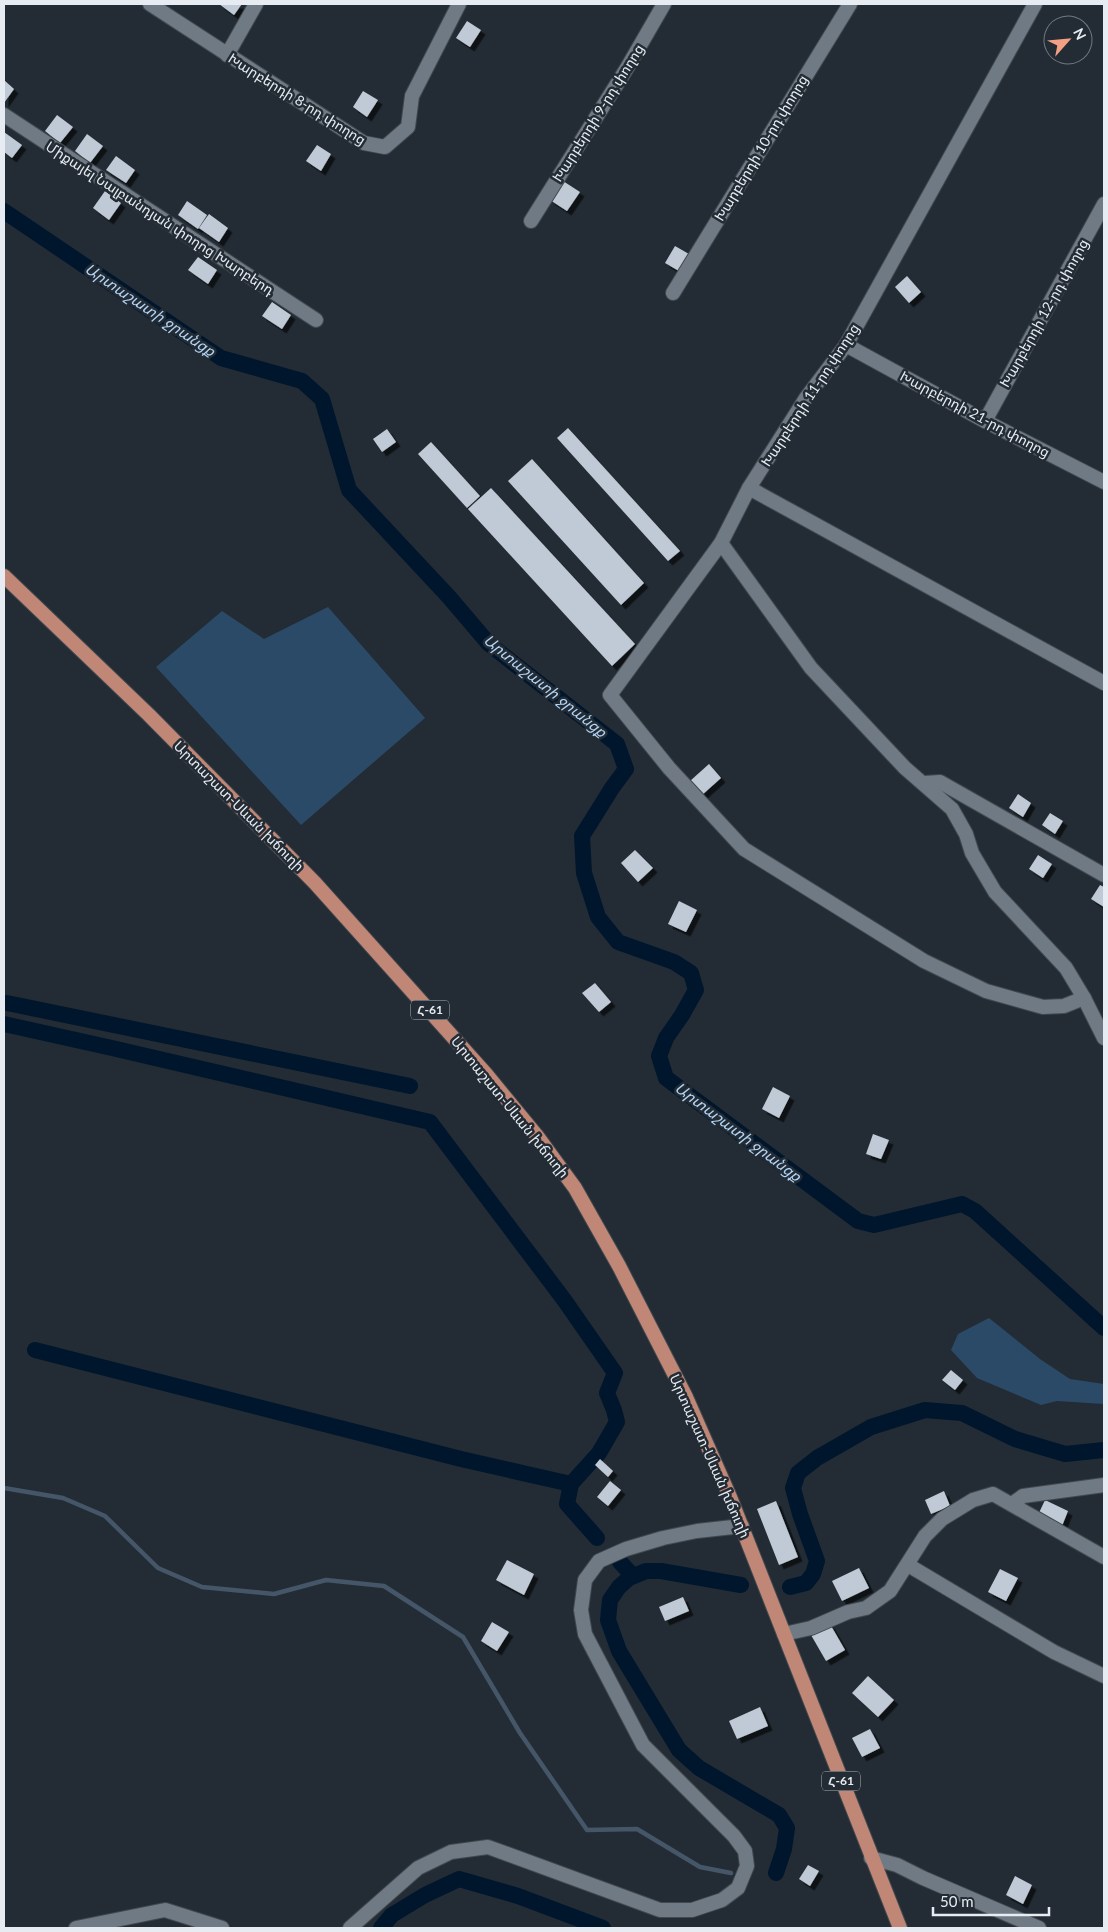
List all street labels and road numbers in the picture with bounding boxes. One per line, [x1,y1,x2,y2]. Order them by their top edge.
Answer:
street label: Խարբերդի 9-րդ փողոց [548,41,647,185]
street label: Խարբերդի 8-րդ փողոց [225,49,369,148]
street label: Խարբերդի 10-րդ փողոց [710,72,811,224]
street label: Միքայել Նալբանդյան փողոց Խարբերդ [43,137,278,298]
street label: Խարբերդի 12-րդ փողոց [996,236,1092,390]
street label: Խարբերդի 11-րդ փողոց [757,320,862,469]
street label: Խարբերդի 21-րդ փողոց [897,367,1053,460]
street label: Արտաշատ-Սևան խճուղի [171,737,308,874]
road number: Հ-61 [411,1000,449,1020]
street label: Արտաշատ-Սևան խճուղի [448,1032,573,1181]
street label: Արտաշատ-Սևան խճուղի [667,1371,754,1540]
road number: Հ-61 [822,1772,860,1790]

